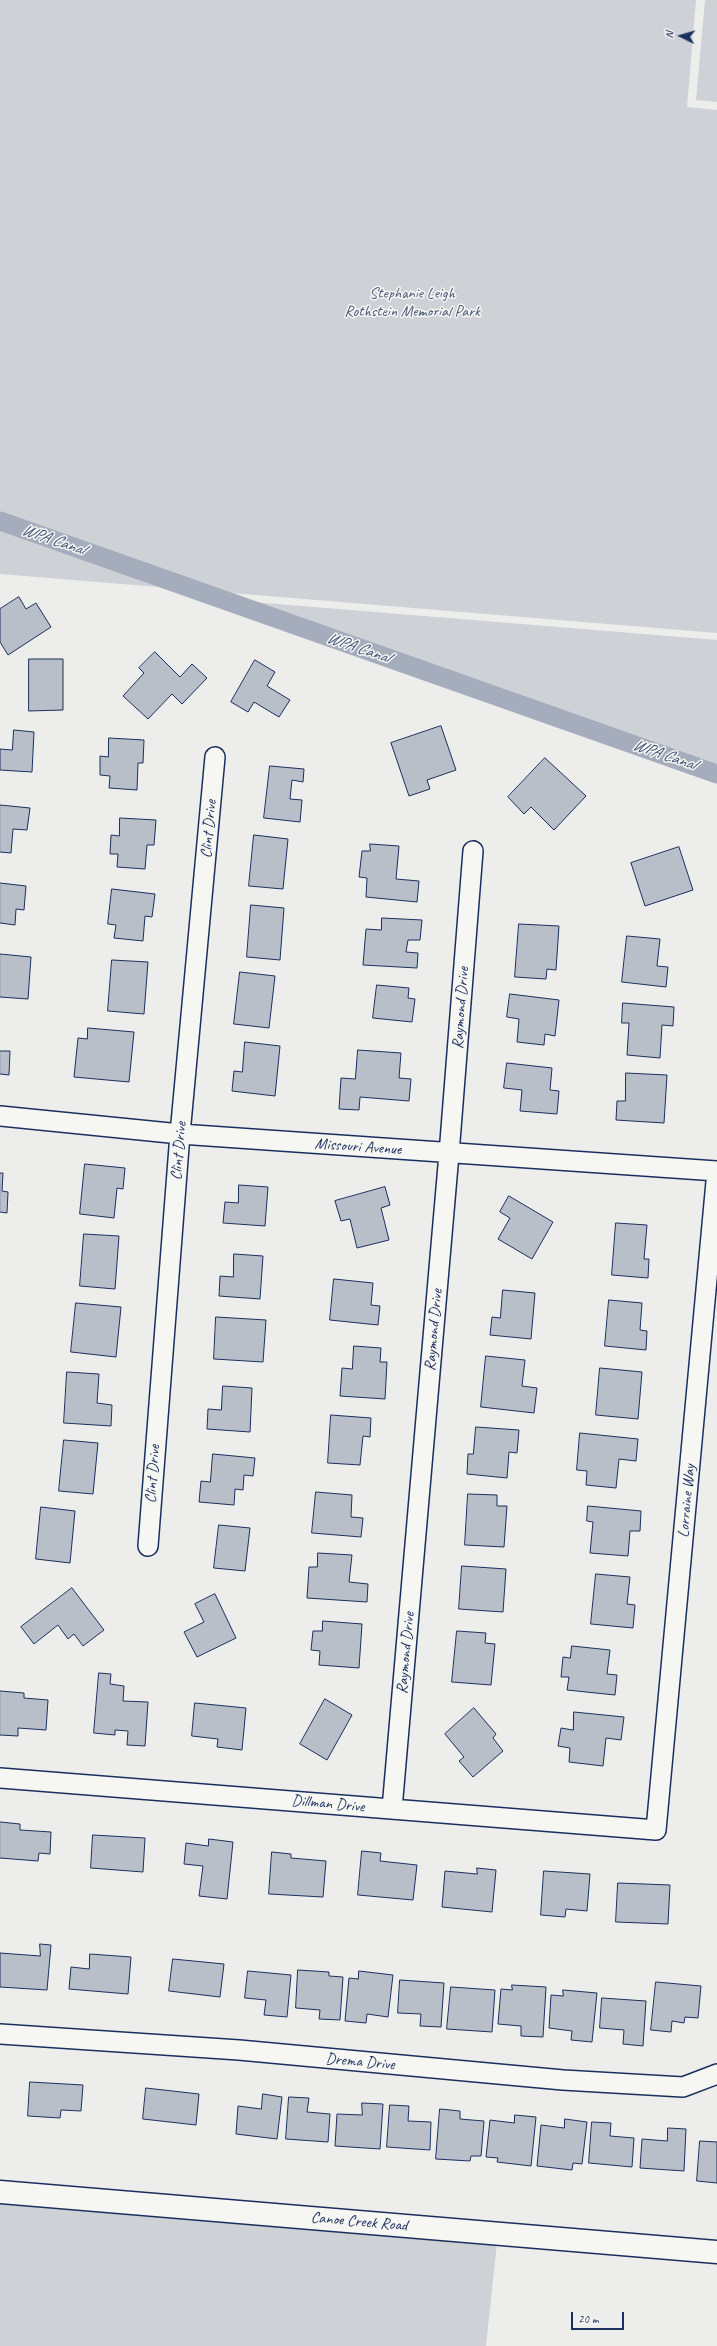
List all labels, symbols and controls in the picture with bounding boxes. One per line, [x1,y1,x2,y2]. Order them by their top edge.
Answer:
north arrow [661,16,701,56]
text: N [662,31,676,39]
park label: Stephanie Leigh Rothstein Memorial Park [344,284,480,322]
water label: WPA Canal [19,520,87,560]
water label: WPA Canal [324,628,392,668]
water label: WPA Canal [630,735,698,775]
street label: Clint Drive [197,799,221,859]
street label: Raymond Drive [449,966,473,1050]
street label: Clint Drive [167,1121,191,1181]
street label: Missouri Avenue [314,1134,402,1160]
street label: Raymond Drive [421,1288,447,1372]
street label: Clint Drive [141,1444,165,1504]
street label: Lorraine Way [674,1464,700,1538]
street label: Raymond Drive [393,1611,419,1695]
street label: Dillman Drive [291,1791,365,1817]
street label: Drema Drive [325,2049,395,2075]
street label: Canoe Creek Road [310,2208,408,2236]
scale bar [573,2304,626,2330]
text: 20 m [578,2311,598,2327]

